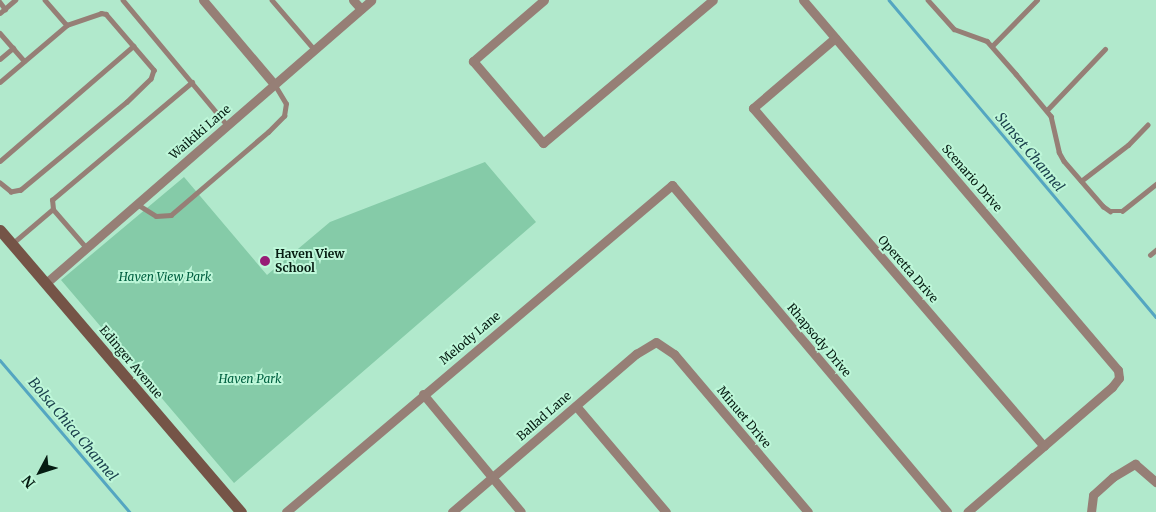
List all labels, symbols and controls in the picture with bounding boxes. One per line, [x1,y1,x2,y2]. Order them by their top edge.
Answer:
street label: Waikiki Lane [167,102,233,162]
water label: Sunset Channel [992,109,1068,195]
street label: Scenario Drive [939,142,1005,214]
street label: Operetta Drive [875,233,941,305]
place label: Haven View School [275,247,345,275]
marker: Haven View School [259,255,271,267]
park label: Haven View Park [119,270,211,284]
street label: Rhapsody Drive [784,300,854,380]
street label: Melody Lane [437,309,503,367]
street label: Edinger Avenue [96,323,166,401]
park label: Haven Park [219,372,281,386]
water label: Bolsa Chica Channel [25,374,121,484]
street label: Minuet Drive [714,383,774,451]
street label: Ballad Lane [514,388,574,444]
north arrow [15,447,65,497]
text: N [18,472,39,492]

